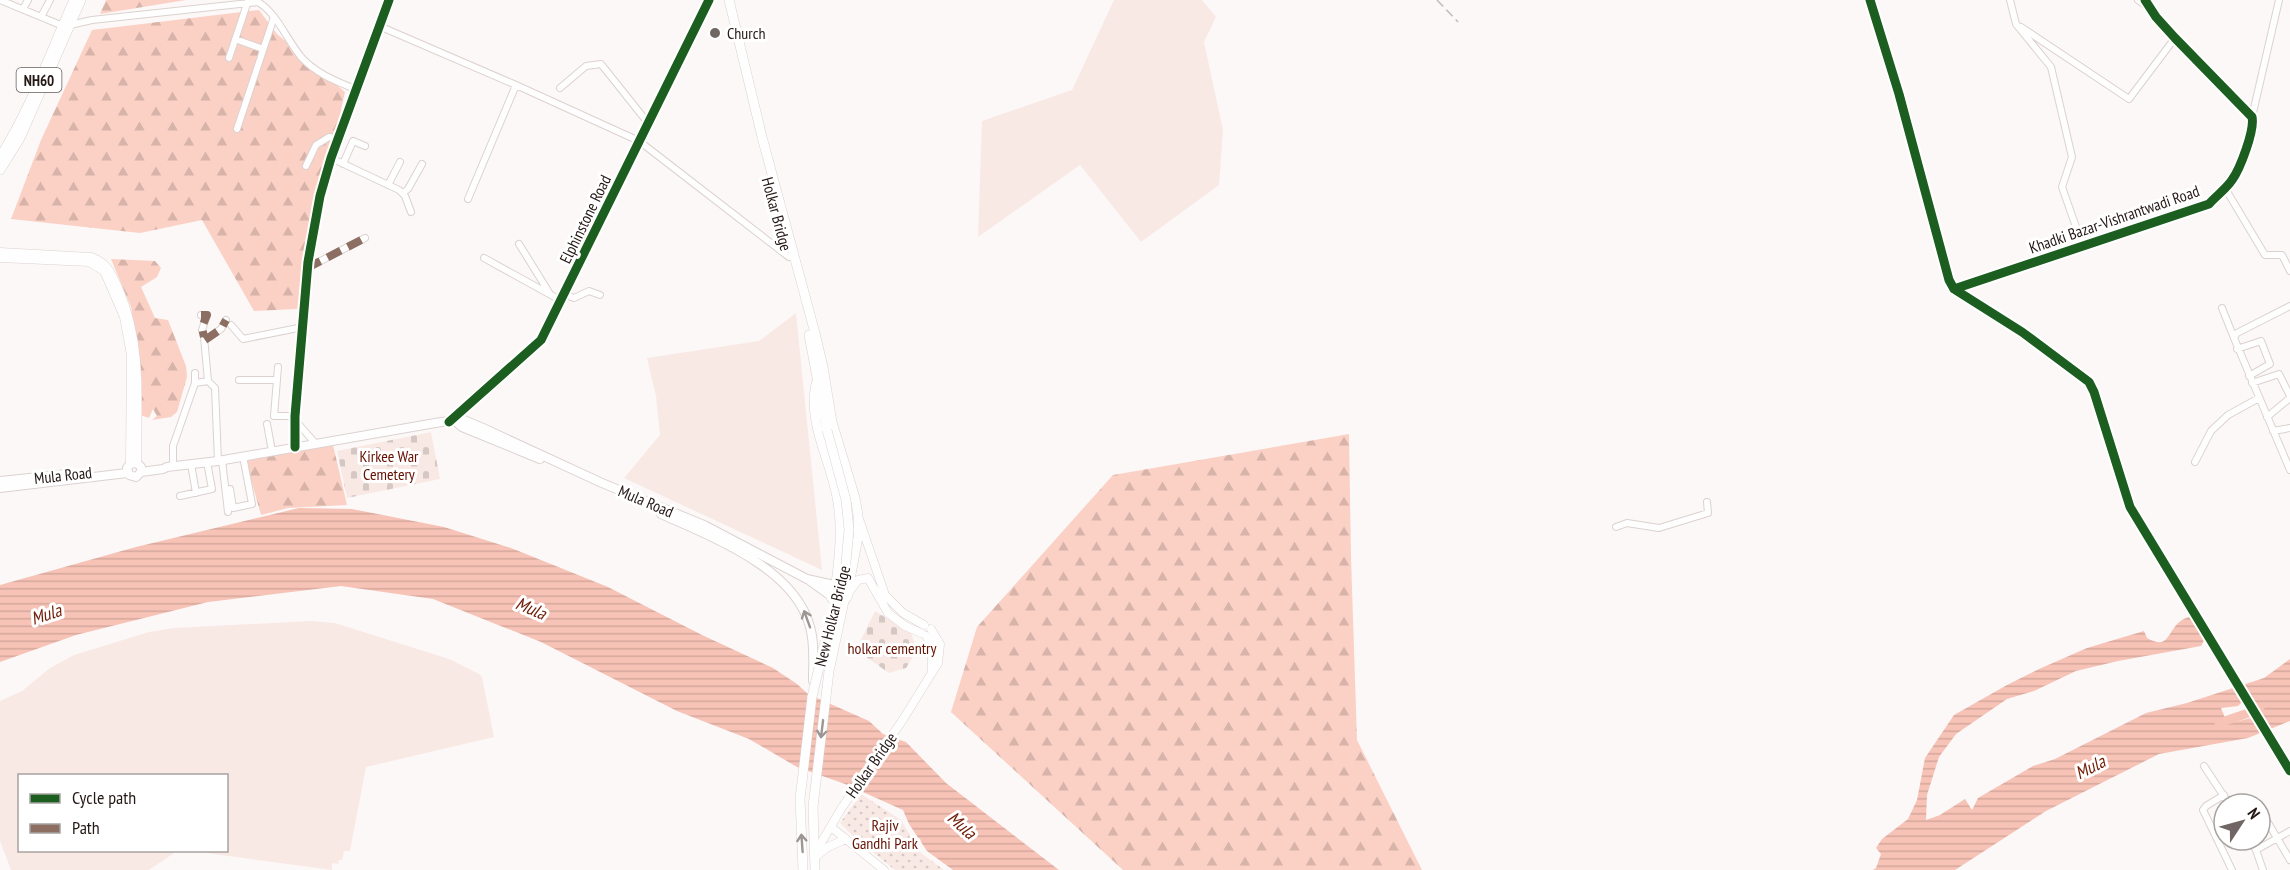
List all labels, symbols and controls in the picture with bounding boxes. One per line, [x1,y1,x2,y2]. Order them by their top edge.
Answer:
place label: Church [727,23,765,43]
marker: Church [708,26,722,40]
road number: NH60 [16,68,62,92]
street label: Elphinstone Road [555,171,615,267]
street label: Holkar Bridge [758,175,796,253]
street label: Khadki Bazar-Vishrantwadi Road [2026,180,2202,258]
park label: Kirkee War Cemetery [359,446,419,484]
street label: Mula Road [33,462,93,488]
street label: Mula Road [615,480,677,522]
street label: New Holkar Bridge [810,564,854,668]
water label: Mula [512,591,550,625]
water label: Mula [28,598,65,630]
one-way arrow [801,610,812,628]
park label: holkar cementry [848,638,936,658]
one-way arrow [817,719,828,739]
street label: Holkar Bridge [841,728,901,802]
water label: Mula [2071,749,2110,784]
legend [18,774,228,852]
text: Cycle path [72,786,136,809]
north arrow [2212,792,2272,852]
text: N [2244,804,2265,823]
water label: Mula [943,806,982,844]
park label: Rajiv Gandhi Park [852,815,919,853]
text: Path [72,816,100,839]
one-way arrow [796,833,807,853]

